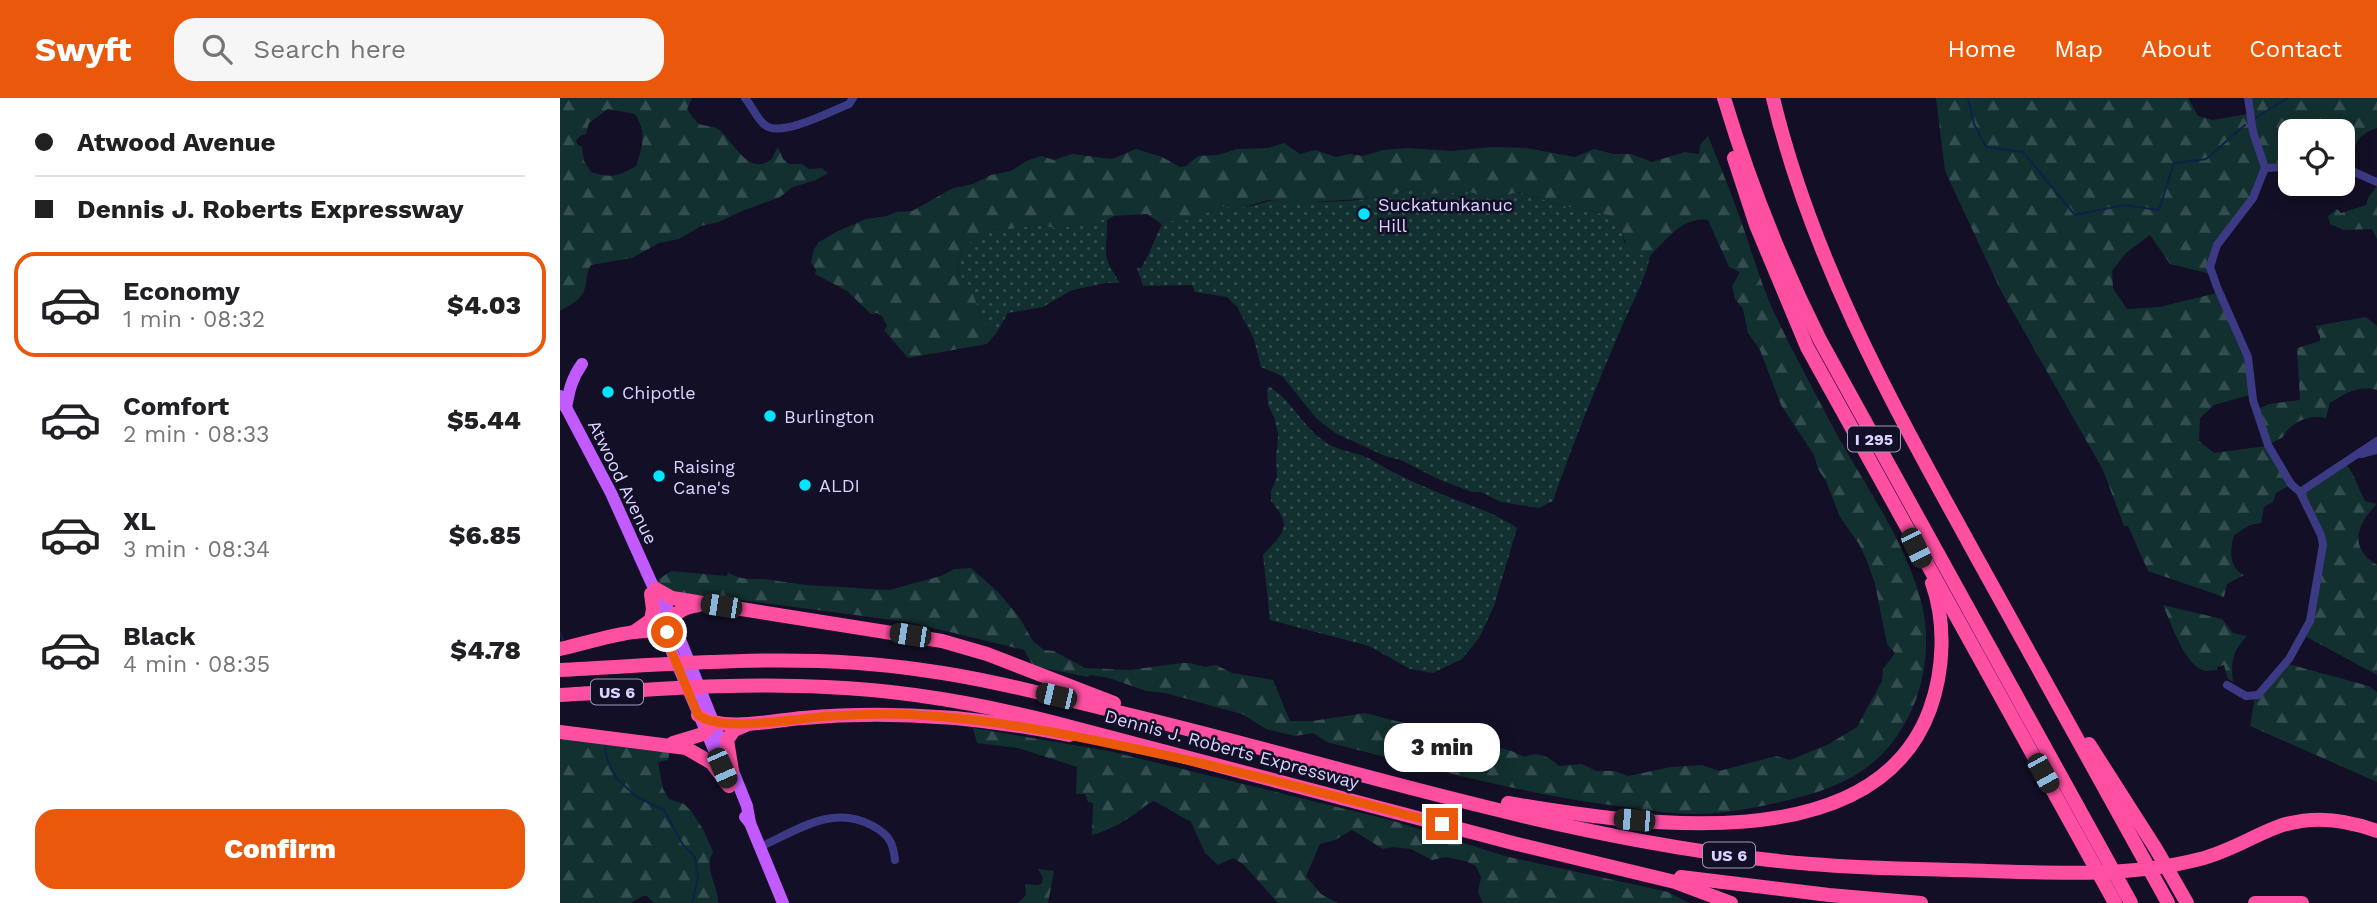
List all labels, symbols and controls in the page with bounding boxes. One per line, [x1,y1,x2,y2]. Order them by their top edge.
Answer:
search box [174,18,664,81]
text: Swyft [35,30,132,69]
icon: search [198,30,236,68]
text: Search here [254,34,406,64]
text: Home [1948,35,2016,63]
text: Map [2054,35,2103,63]
text: About [2141,35,2211,63]
text: Contact [2249,35,2342,63]
map controls [2278,119,2355,196]
button: locate [2278,119,2355,196]
text: Atwood Avenue [77,127,276,157]
text: Dennis J. Roberts Expressway [77,194,464,224]
place label: Suckatunkanuc Hill [1378,194,1513,236]
marker: Suckatunkanuc Hill [1356,206,1372,222]
icon: car [39,273,102,336]
text: Economy [123,276,240,306]
text: $4.03 [447,290,521,320]
text: 1 min · 08:32 [123,306,265,333]
place label: Chipotle [622,382,696,403]
marker: Chipotle [600,384,616,400]
icon: car [39,388,102,451]
text: Comfort [123,391,229,421]
text: $5.44 [447,405,521,435]
place label: Burlington [784,406,875,427]
marker: Burlington [762,408,778,424]
street label: Atwood Avenue [584,416,662,548]
text: 2 min · 08:33 [123,421,270,448]
road number: I 295 [1848,426,1900,452]
place label: Raising Cane's [673,456,735,498]
marker: Raising Cane's [651,468,667,484]
place label: ALDI [819,475,860,496]
marker: ALDI [797,477,813,493]
icon: car [39,503,102,566]
text: XL [123,506,156,536]
text: $6.85 [449,520,521,550]
car [1898,525,1935,571]
text: 3 min · 08:34 [123,536,270,563]
car [699,592,744,620]
route start [651,616,683,648]
icon: car [39,618,102,681]
text: Black [123,621,195,651]
car [888,621,933,649]
text: $4.78 [450,635,521,665]
text: 4 min · 08:35 [123,651,270,678]
road number: US 6 [591,680,643,705]
car [1034,681,1079,711]
street label: Dennis J. Roberts Expressway [1103,705,1362,793]
callout: 3 min [1384,722,1500,772]
text: 3 min [1411,734,1473,761]
car [704,745,741,791]
car [2024,750,2063,796]
route end [1426,808,1458,840]
car [1613,808,1656,832]
button: Confirm [35,809,525,889]
road number: US 6 [1703,842,1755,868]

